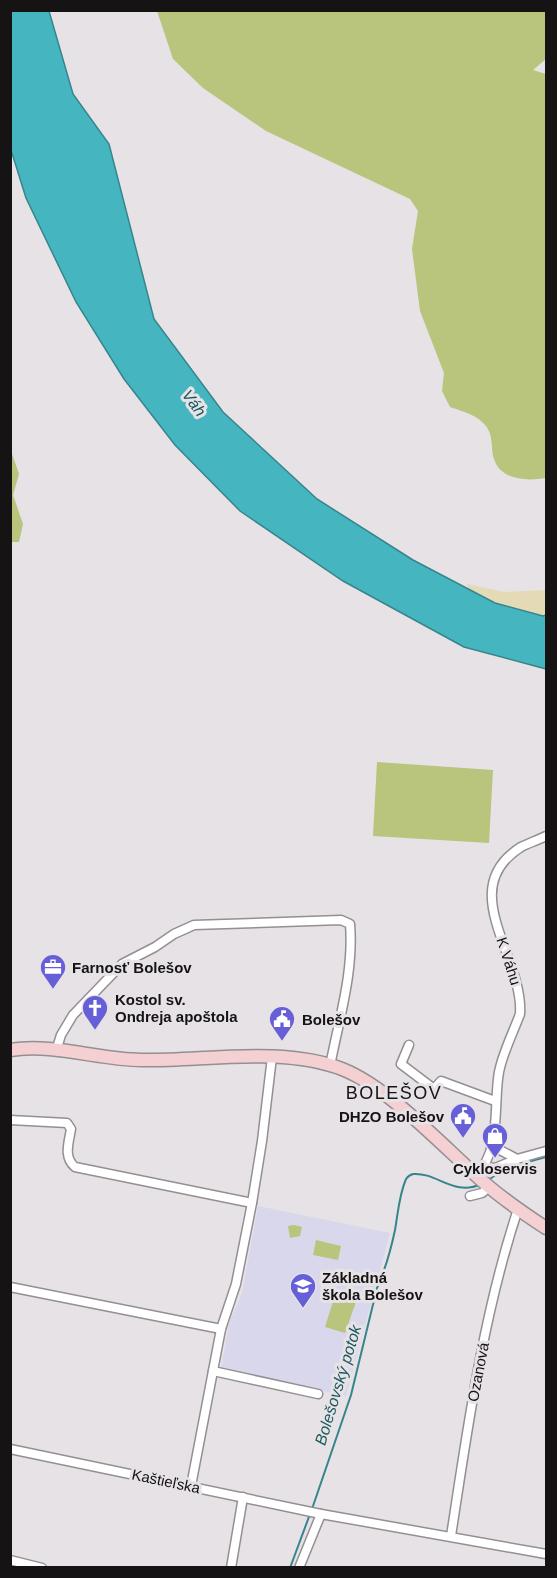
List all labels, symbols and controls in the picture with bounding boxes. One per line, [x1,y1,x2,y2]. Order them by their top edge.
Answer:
water label: Váh [179,386,209,420]
street label: K Váhu [493,935,525,987]
office icon: Farnosť Bolešov [38,952,68,990]
place label: Farnosť Bolešov [72,959,192,976]
place label: Kostol sv. Ondreja apoštola [115,991,238,1025]
church icon: Kostol sv. Ondreja apoštola [80,993,110,1031]
public building icon: Bolešov [267,1004,297,1042]
place label: Bolešov [302,1011,361,1028]
district label: BOLEŠOV [346,1082,442,1103]
public building icon: DHZO Bolešov [448,1101,478,1139]
place label: DHZO Bolešov [339,1108,445,1125]
shop icon: Cykloservis [480,1121,510,1159]
place label: Cykloservis [453,1160,537,1177]
place label: Základná škola Bolešov [322,1269,424,1303]
school or university icon: Základná škola Bolešov [288,1271,318,1309]
water label: Bolešovský potok [312,1322,365,1447]
street label: Ozanová [464,1340,492,1403]
street label: Kaštieľska [130,1465,202,1497]

